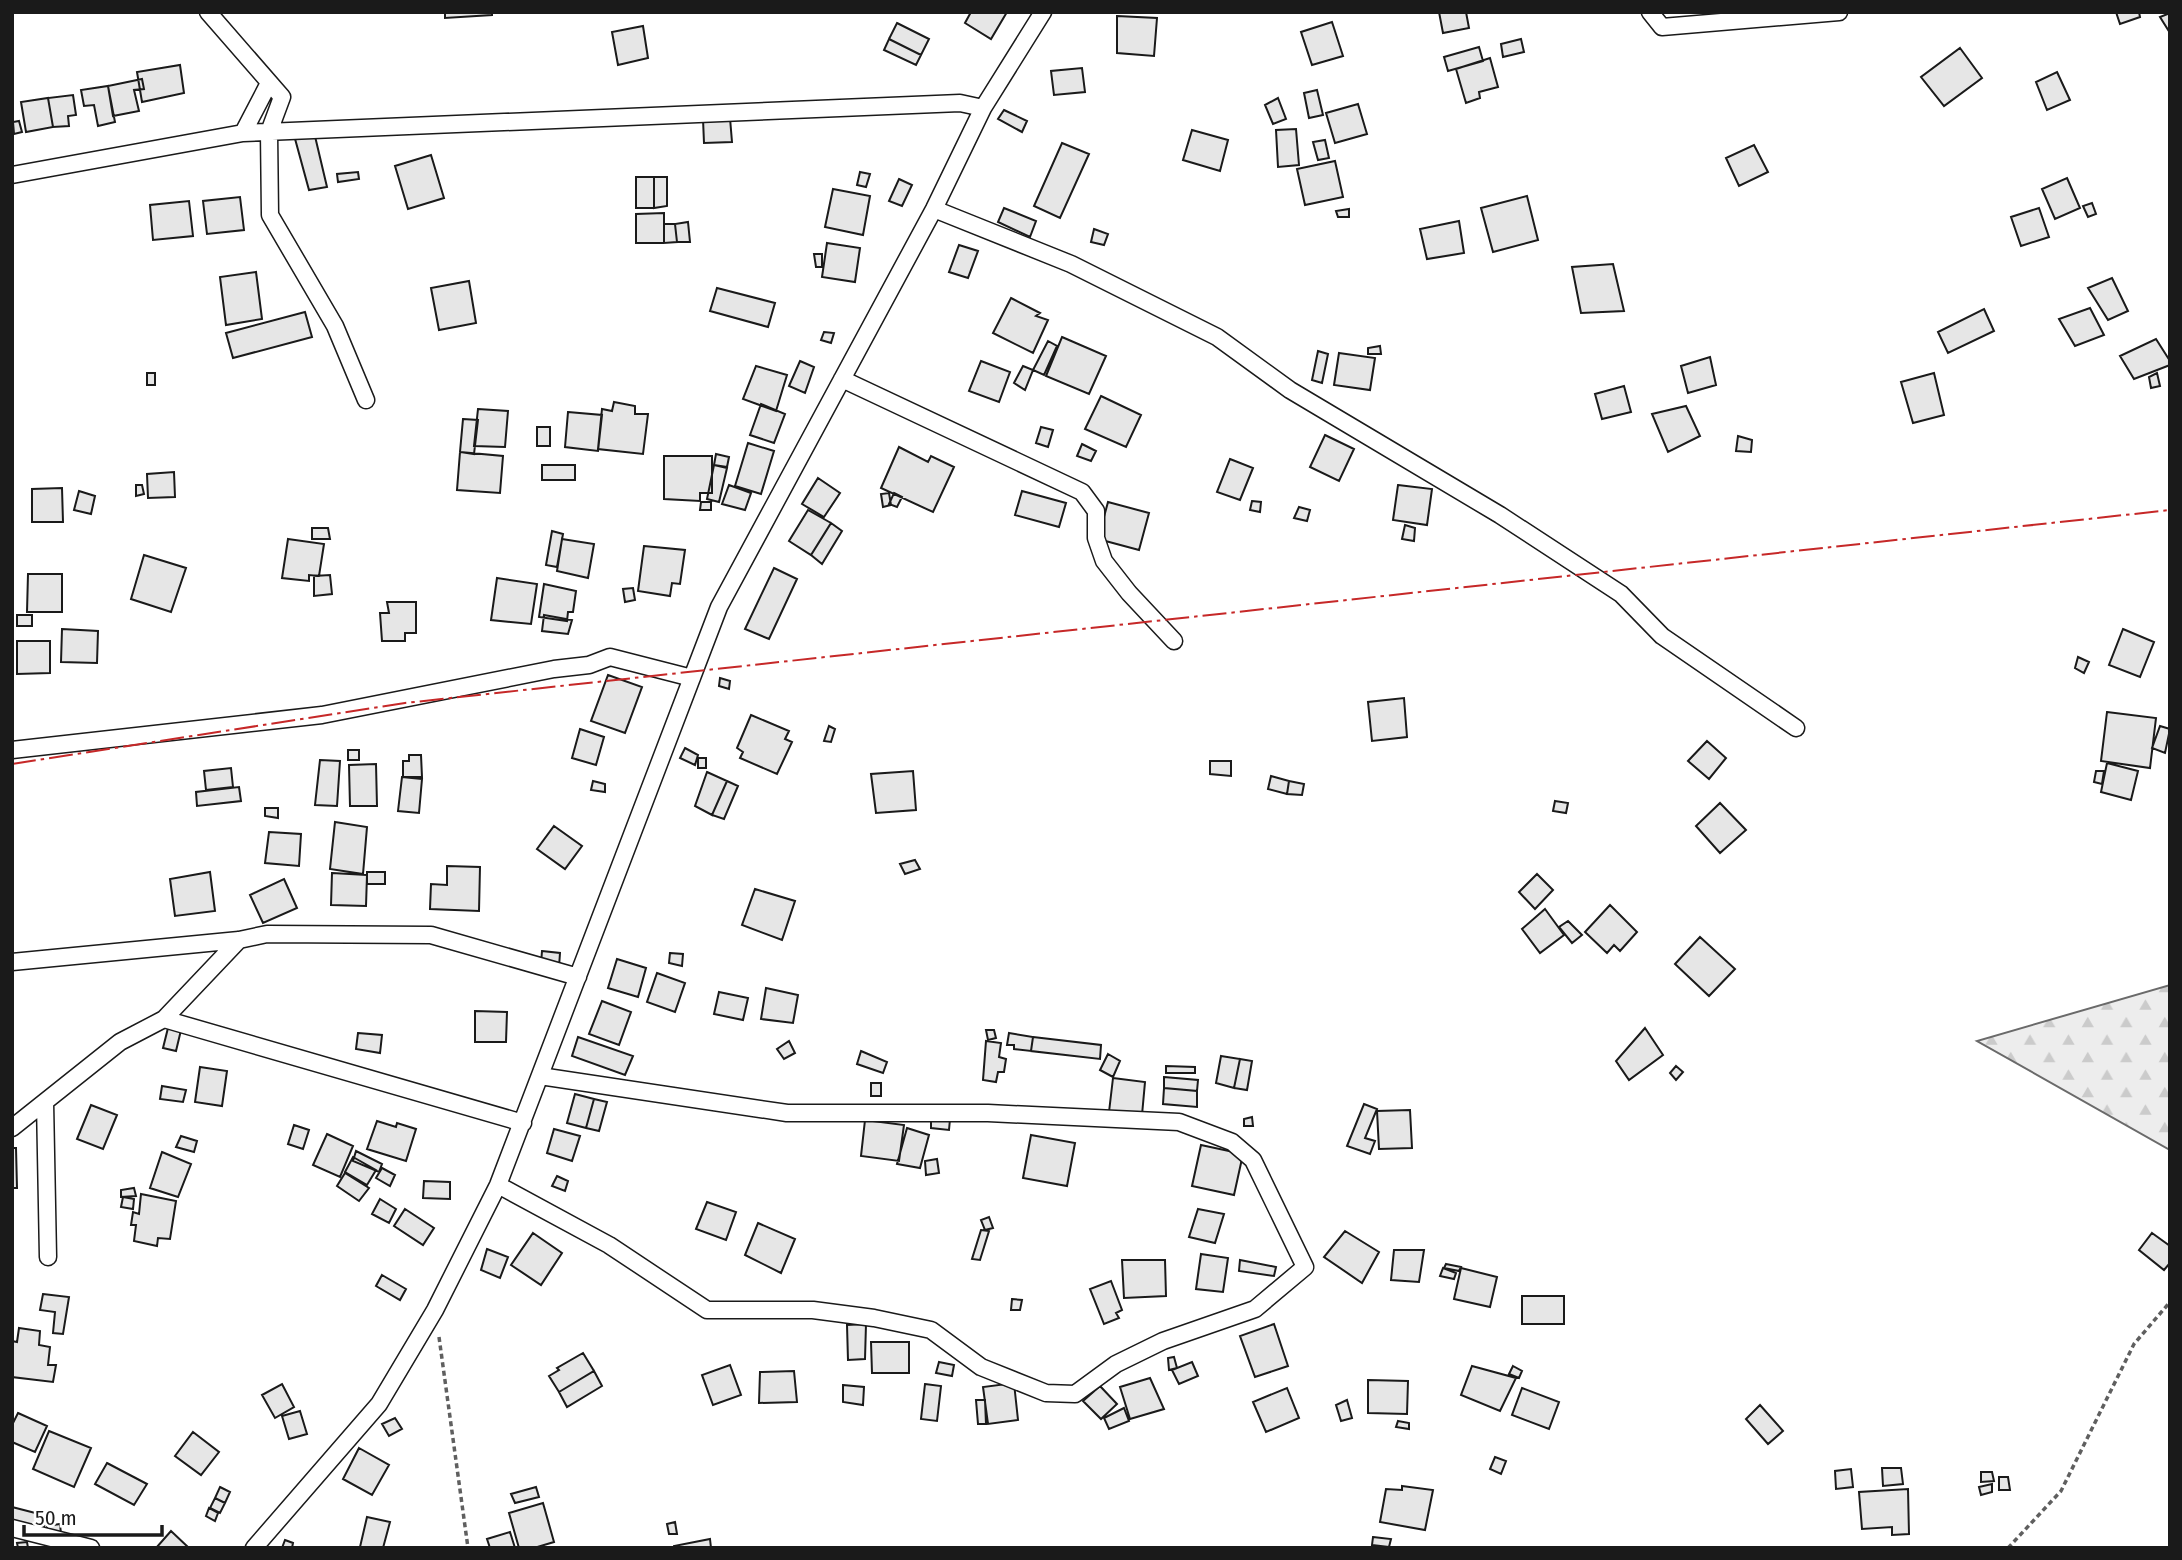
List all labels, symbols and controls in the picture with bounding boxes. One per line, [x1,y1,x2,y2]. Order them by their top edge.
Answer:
scale bar [24,1494,163,1538]
text: 50 m [35,1505,77,1531]

